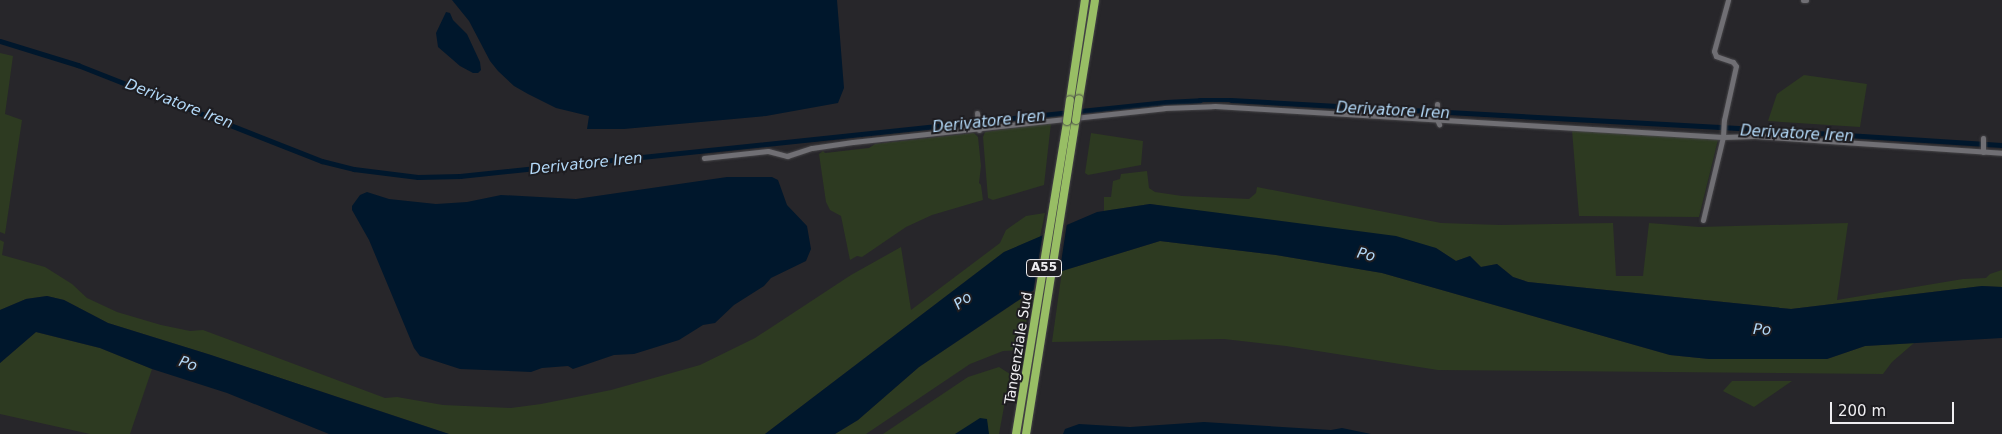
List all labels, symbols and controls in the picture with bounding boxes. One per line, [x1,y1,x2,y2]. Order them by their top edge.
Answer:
water label: Derivatore Iren [123,75,235,133]
water label: Derivatore Iren [1336,99,1450,123]
water label: Derivatore Iren [932,107,1046,137]
water label: Derivatore Iren [1740,122,1854,146]
water label: Derivatore Iren [529,149,643,179]
water label: Po [1355,244,1377,266]
road number: A55 [1025,258,1063,278]
water label: Po [950,288,976,314]
street label: Tangenziale Sud [1001,291,1035,405]
water label: Po [1752,321,1772,339]
water label: Po [177,353,199,375]
scale bar [1832,392,1956,424]
text: 200 m [1838,402,1886,420]

